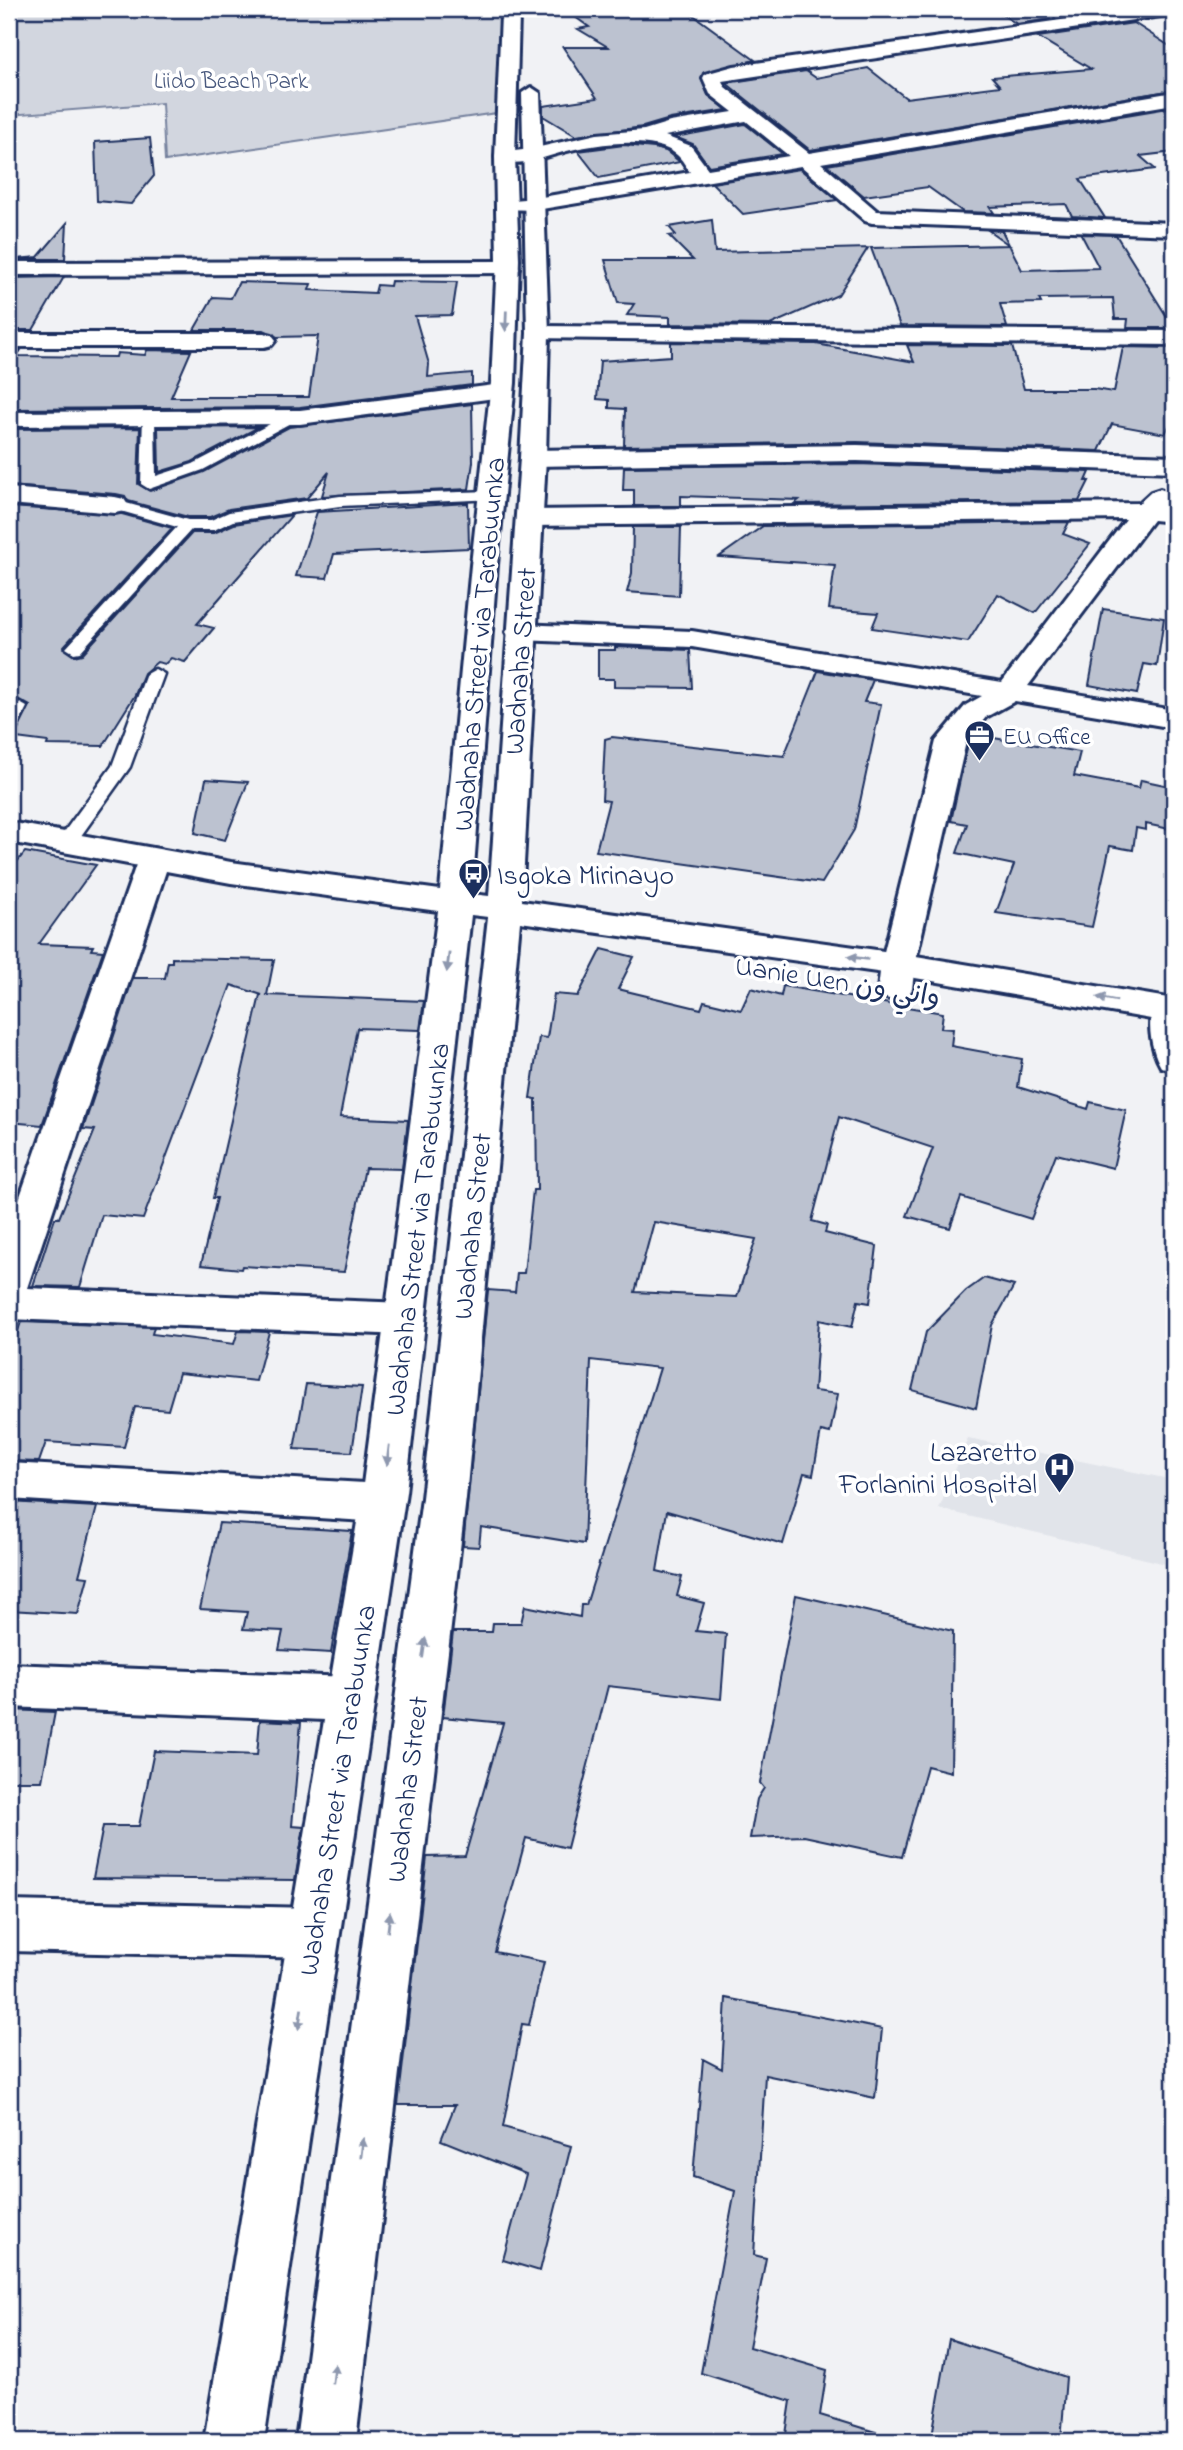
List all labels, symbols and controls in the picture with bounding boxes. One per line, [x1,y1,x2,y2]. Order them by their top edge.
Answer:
park label: Liido Beach Park [154,66,309,99]
one-way arrow [500,310,511,332]
street label: Wadnaha Street via Tarabuunka [445,456,518,833]
street label: Wadnaha Street [496,566,549,756]
office icon: EU Office [963,719,997,763]
place label: EU Office [1003,722,1091,755]
bus stop icon: Isgoka Mirinayo [457,857,491,901]
place label: Isgoka Mirinayo [497,857,674,898]
street label: Uanie Uen واني ون [732,947,943,1021]
one-way arrow [443,951,454,973]
one-way arrow [847,953,869,964]
one-way arrow [1096,993,1118,1004]
street label: Wadnaha Street via Tarabuunka [376,1041,463,1418]
street label: Wadnaha Street [444,1131,505,1322]
place label: Lazaretto Forlanini Hospital [838,1434,1037,1507]
one-way arrow [383,1445,394,1467]
hospital icon: Lazaretto Forlanini Hospital [1043,1450,1077,1494]
street label: Wadnaha Street via Tarabuunka [290,1602,389,1979]
one-way arrow [418,1636,429,1658]
street label: Wadnaha Street [378,1694,441,1885]
one-way arrow [384,1911,395,1933]
one-way arrow [294,2008,305,2030]
one-way arrow [356,2137,367,2159]
one-way arrow [329,2362,340,2384]

